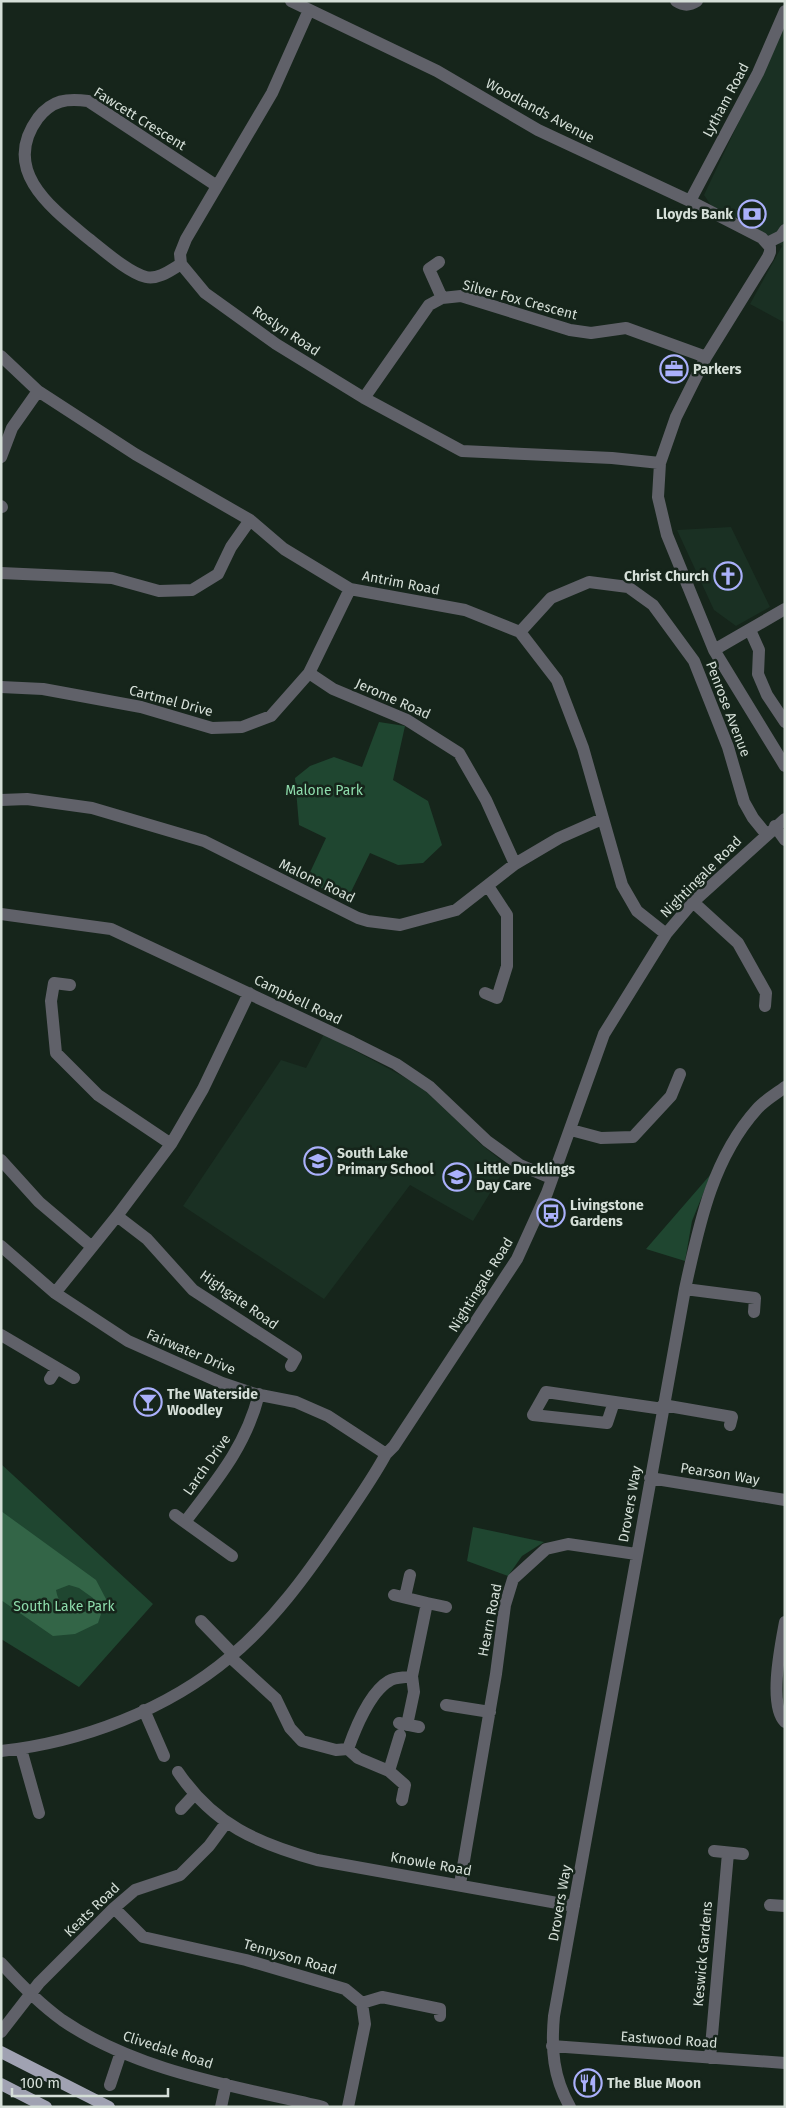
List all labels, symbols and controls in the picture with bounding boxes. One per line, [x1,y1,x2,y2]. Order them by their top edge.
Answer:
street label: Lytham Road [699,60,753,140]
street label: Woodlands Avenue [483,75,597,147]
street label: Fawcett Crescent [91,84,190,155]
bank icon: Lloyds Bank [737,199,767,229]
place label: Lloyds Bank [656,206,733,223]
street label: Silver Fox Crescent [461,277,580,324]
street label: Roslyn Road [249,302,323,360]
office icon: Parkers [659,354,689,384]
place label: Parkers [693,361,742,378]
church icon: Christ Church [713,561,743,591]
street label: Antrim Road [361,567,441,599]
place label: Christ Church [624,568,709,585]
street label: Penrose Avenue [702,659,754,759]
street label: Jerome Road [353,675,433,723]
street label: Cartmel Drive [127,682,215,720]
park label: Malone Park [285,782,364,799]
street label: Nightingale Road [657,833,745,921]
street label: Malone Road [276,855,358,907]
street label: Campbell Road [251,971,345,1029]
place label: South Lake Primary School [337,1145,435,1178]
school or university icon: South Lake Primary School [303,1146,333,1176]
place label: Little Ducklings Day Care [476,1161,575,1194]
school or university icon: Little Ducklings Day Care [442,1162,472,1192]
place label: Livingstone Gardens [570,1197,644,1230]
bus stop icon: Livingstone Gardens [536,1198,566,1228]
street label: Nightingale Road [445,1235,517,1335]
street label: Highgate Road [196,1267,282,1333]
street label: Fairwater Drive [144,1326,238,1378]
place label: The Waterside Woodley [167,1386,258,1419]
bar icon: The Waterside Woodley [133,1387,163,1417]
street label: Larch Drive [180,1431,234,1499]
street label: Pearson Way [679,1459,761,1489]
street label: Drovers Way [615,1464,645,1544]
street label: Hearn Road [475,1582,505,1658]
park label: South Lake Park [13,1598,115,1615]
street label: Knowle Road [389,1848,473,1880]
street label: Drovers Way [545,1863,575,1943]
street label: Keats Road [61,1879,123,1941]
street label: Keswick Gardens [690,1900,716,2007]
street label: Tennyson Road [241,1936,339,1978]
street label: Clivedale Road [121,2027,215,2073]
street label: Eastwood Road [620,2028,718,2052]
scale bar [12,2066,169,2098]
restaurant icon: The Blue Moon [573,2068,603,2098]
text: 100 m [20,2074,60,2092]
place label: The Blue Moon [607,2075,701,2092]

